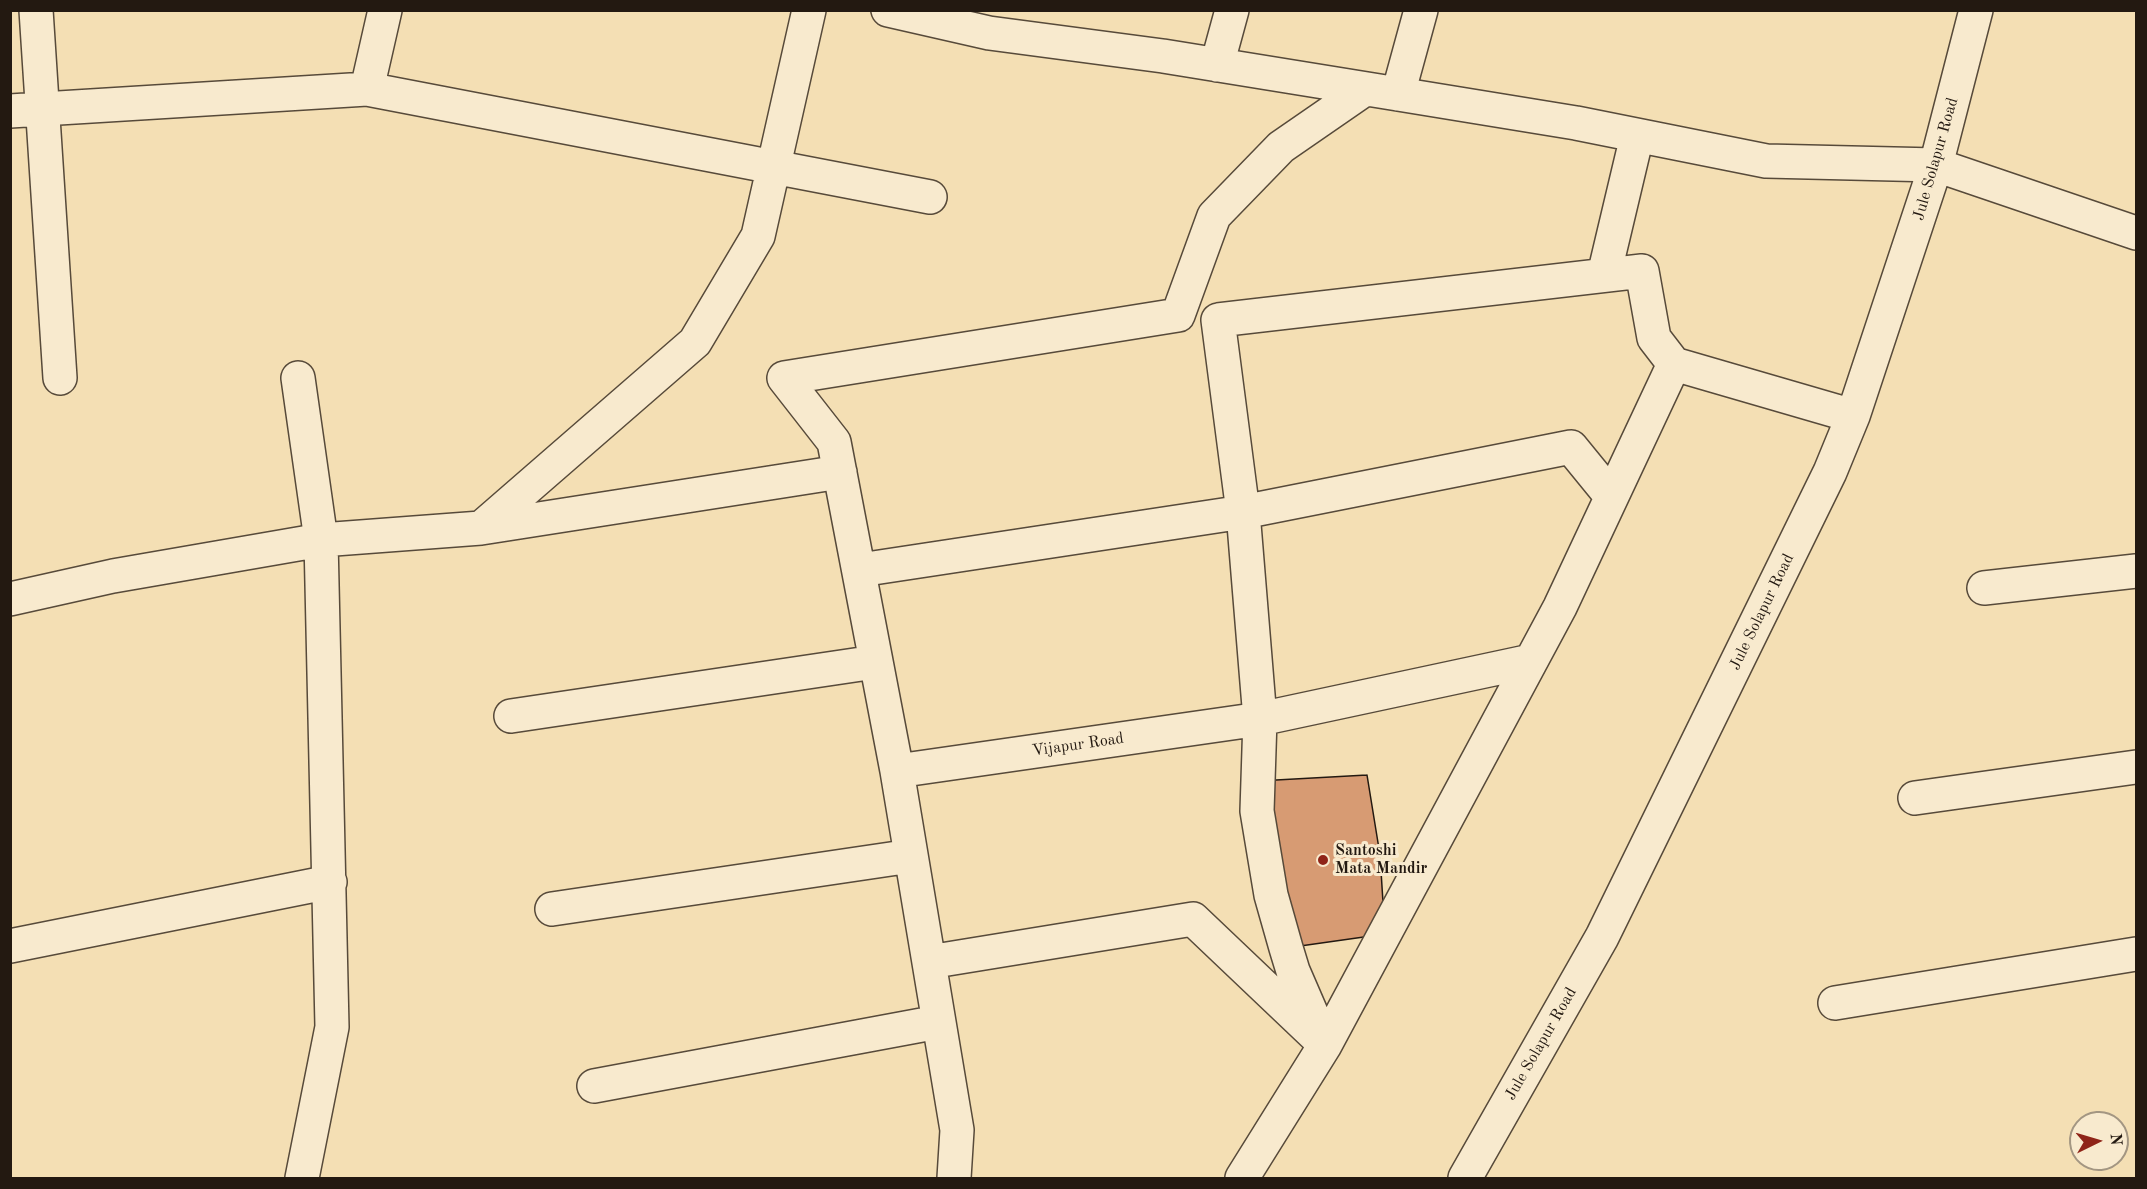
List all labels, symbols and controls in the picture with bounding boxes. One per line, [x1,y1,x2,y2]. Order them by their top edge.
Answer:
street label: Jule Solapur Road [1909,95,1963,223]
street label: Jule Solapur Road [1726,551,1798,673]
street label: Vijapur Road [1031,729,1125,761]
place label: Santoshi Mata Mandir [1335,841,1427,879]
marker: Santoshi Mata Mandir [1316,853,1330,867]
street label: Jule Solapur Road [1501,984,1581,1104]
north arrow [2069,1111,2129,1171]
text: N [2106,1133,2123,1146]

